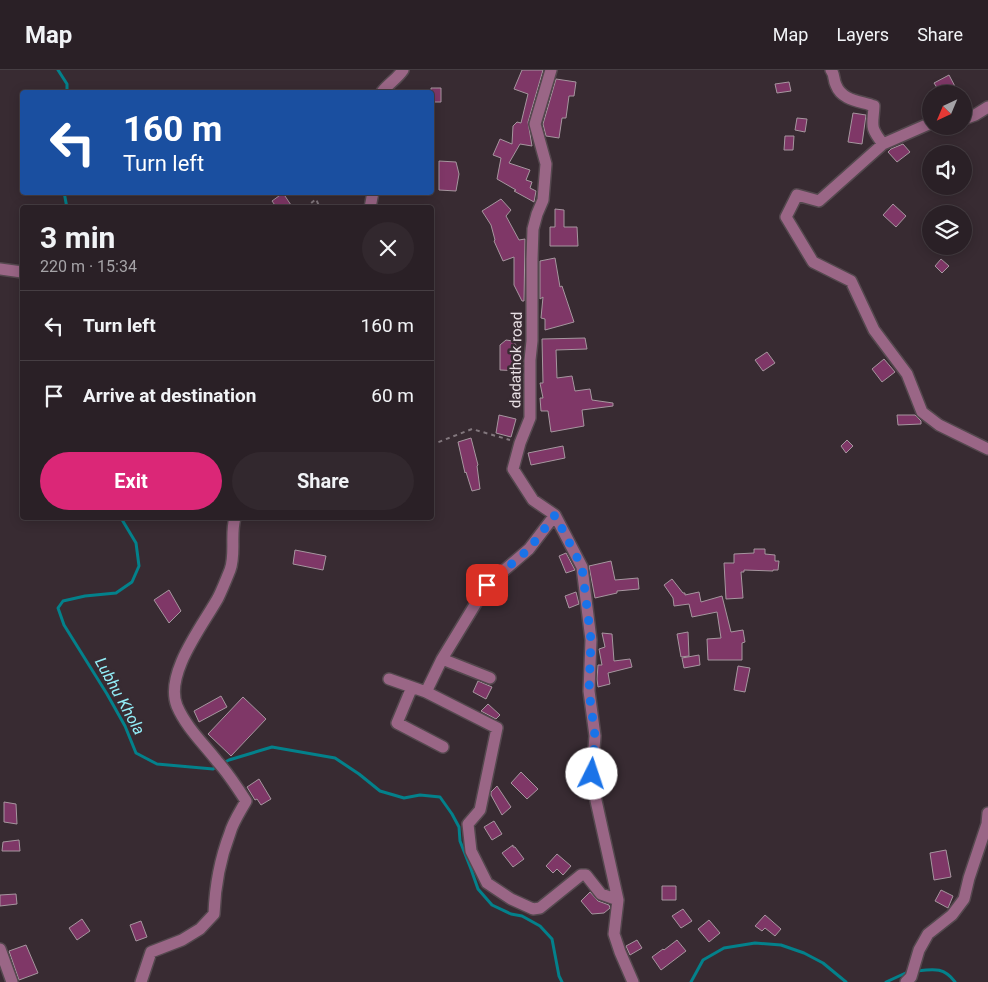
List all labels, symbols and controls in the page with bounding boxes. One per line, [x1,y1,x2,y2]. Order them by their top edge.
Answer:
text: Map [25,21,72,49]
text: Map [773,24,808,45]
text: Layers [836,24,889,45]
text: Share [917,24,963,45]
north arrow [922,85,972,135]
map controls [922,85,972,255]
text: 160 m [123,109,222,150]
icon: left [40,110,105,175]
button: sound [922,145,972,195]
text: Turn left [123,151,204,176]
button: layers [922,205,972,255]
text: 3 min [40,220,115,255]
button: close [362,222,414,274]
text: 220 m · 15:34 [40,257,137,276]
icon: left [40,312,68,340]
street label: dadathok road [506,312,526,408]
text: Turn left [83,314,156,337]
text: 160 m [361,314,414,337]
icon: arrive [40,382,68,410]
text: Arrive at destination [83,384,256,407]
text: 60 m [371,384,414,407]
button: Exit [40,452,222,510]
button: Share [232,452,414,510]
pin [466,564,508,606]
icon: arrive [473,571,501,599]
water label: Lubhu Khola [91,654,149,738]
position arrow [565,747,617,799]

